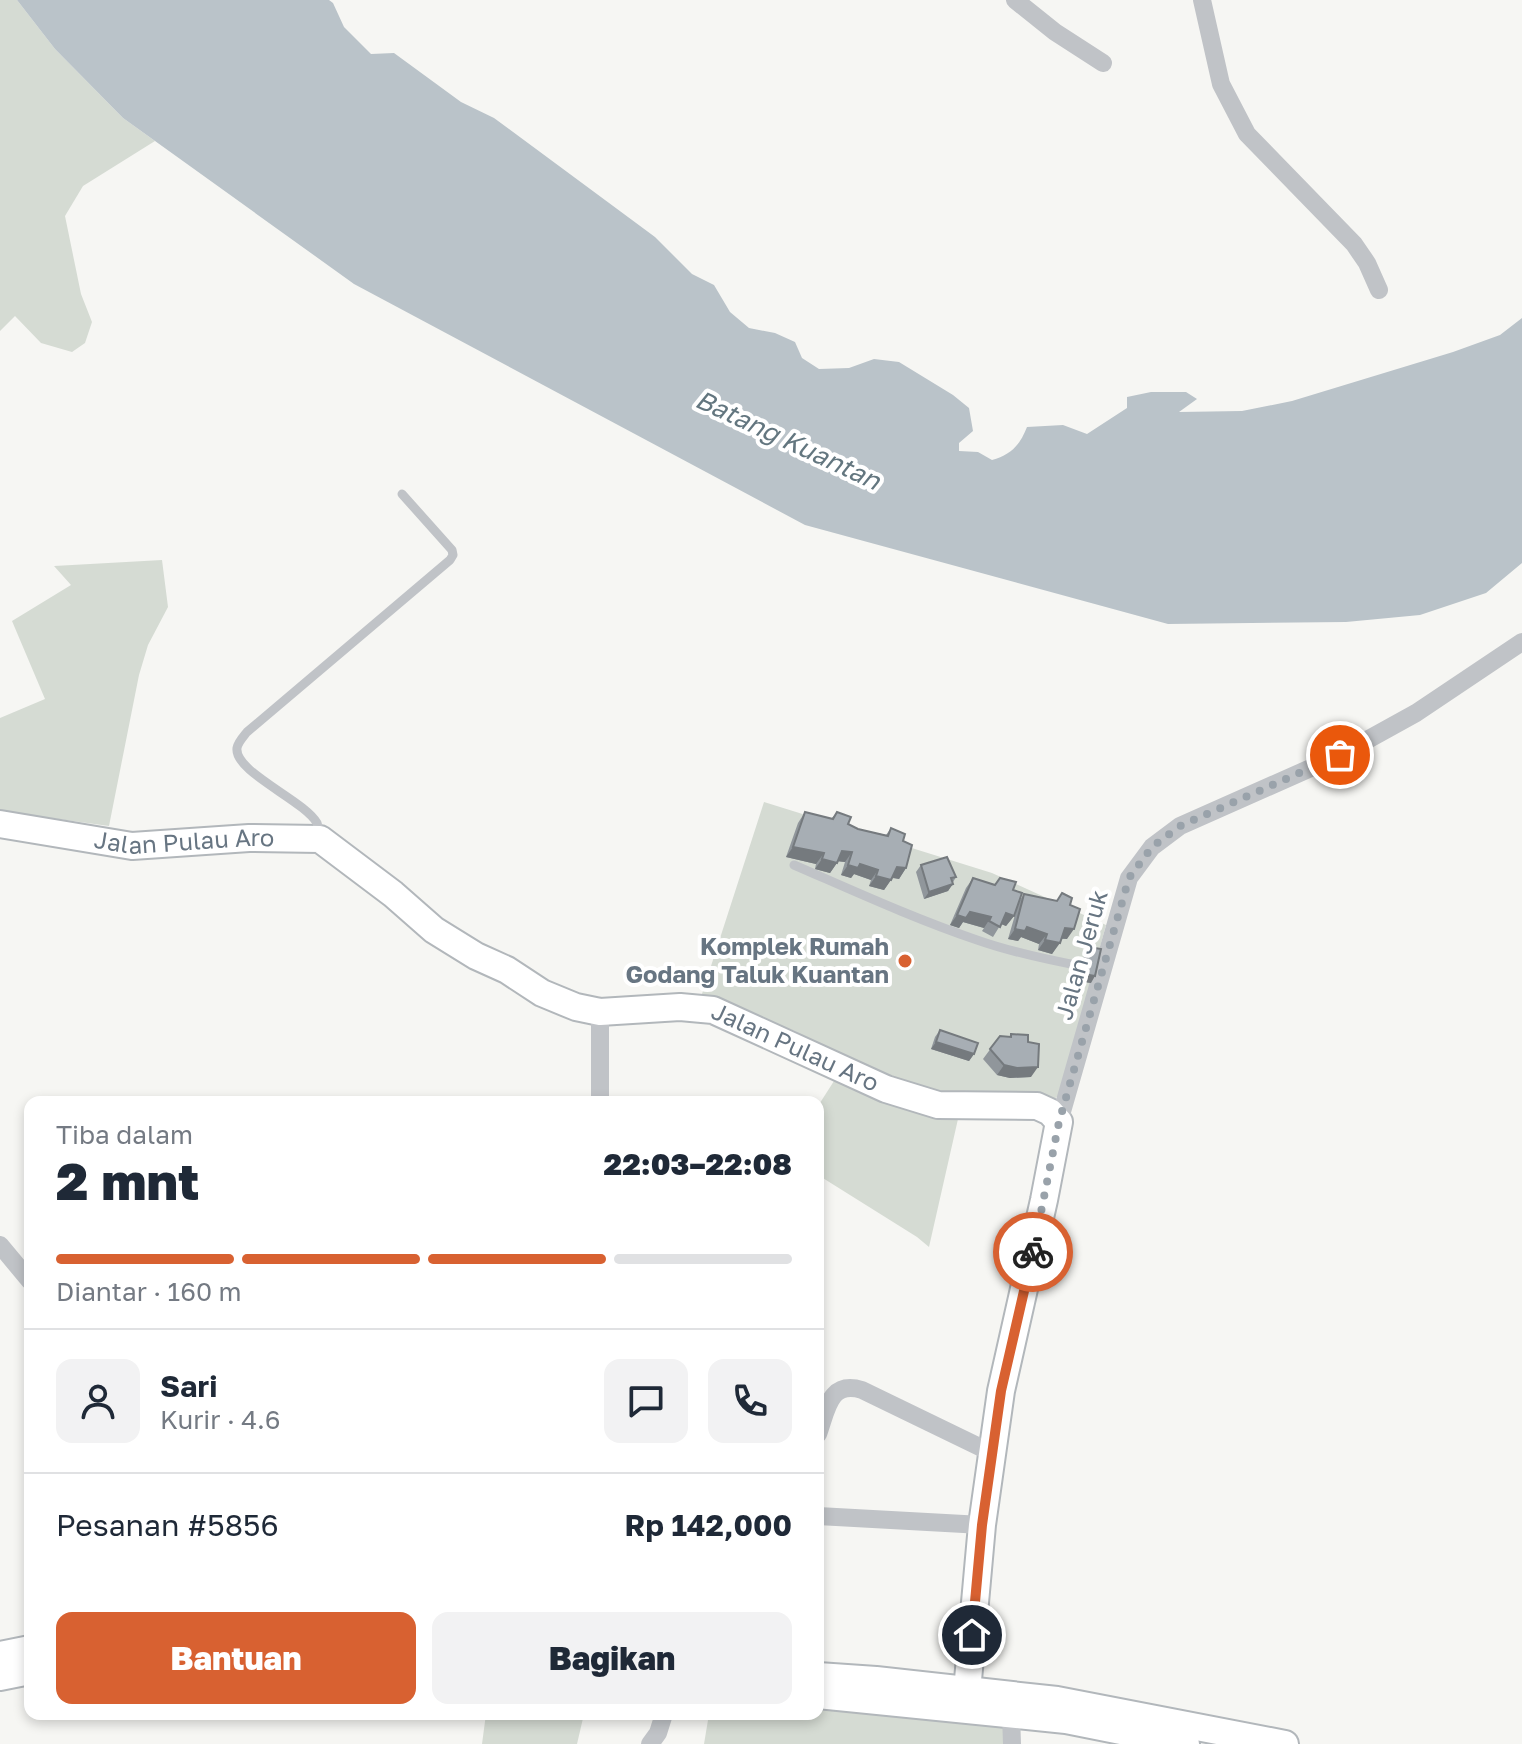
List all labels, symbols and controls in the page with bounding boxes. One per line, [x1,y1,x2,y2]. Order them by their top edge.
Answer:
water label: Batang Kuantan [691,383,886,496]
pin [1306,721,1374,789]
icon: bag [1318,733,1362,777]
street label: Jalan Pulau Aro [92,822,274,859]
street label: Jalan Jeruk [1048,886,1113,1023]
place label: Komplek Rumah Godang Taluk Kuantan [625,931,889,988]
marker: Komplek Rumah Godang Taluk Kuantan [896,952,914,970]
street label: Jalan Pulau Aro [707,995,884,1097]
text: Tiba dalam [56,1119,193,1150]
text: 22:03–22:08 [604,1146,792,1182]
text: 2 mnt [56,1149,199,1211]
courier [993,1212,1073,1292]
icon: bike [1011,1230,1055,1274]
text: Diantar · 160 m [56,1276,242,1307]
button: person [56,1359,140,1443]
button: chat [604,1359,688,1443]
button: phone [708,1359,792,1443]
text: Sari [160,1368,217,1404]
text: Kurir · 4.6 [160,1404,281,1435]
text: Pesanan #5856 [56,1507,279,1543]
text: Rp 142,000 [625,1507,792,1543]
pin [938,1601,1006,1669]
button: Bantuan [56,1612,416,1704]
button: Bagikan [432,1612,792,1704]
icon: home [950,1613,994,1657]

